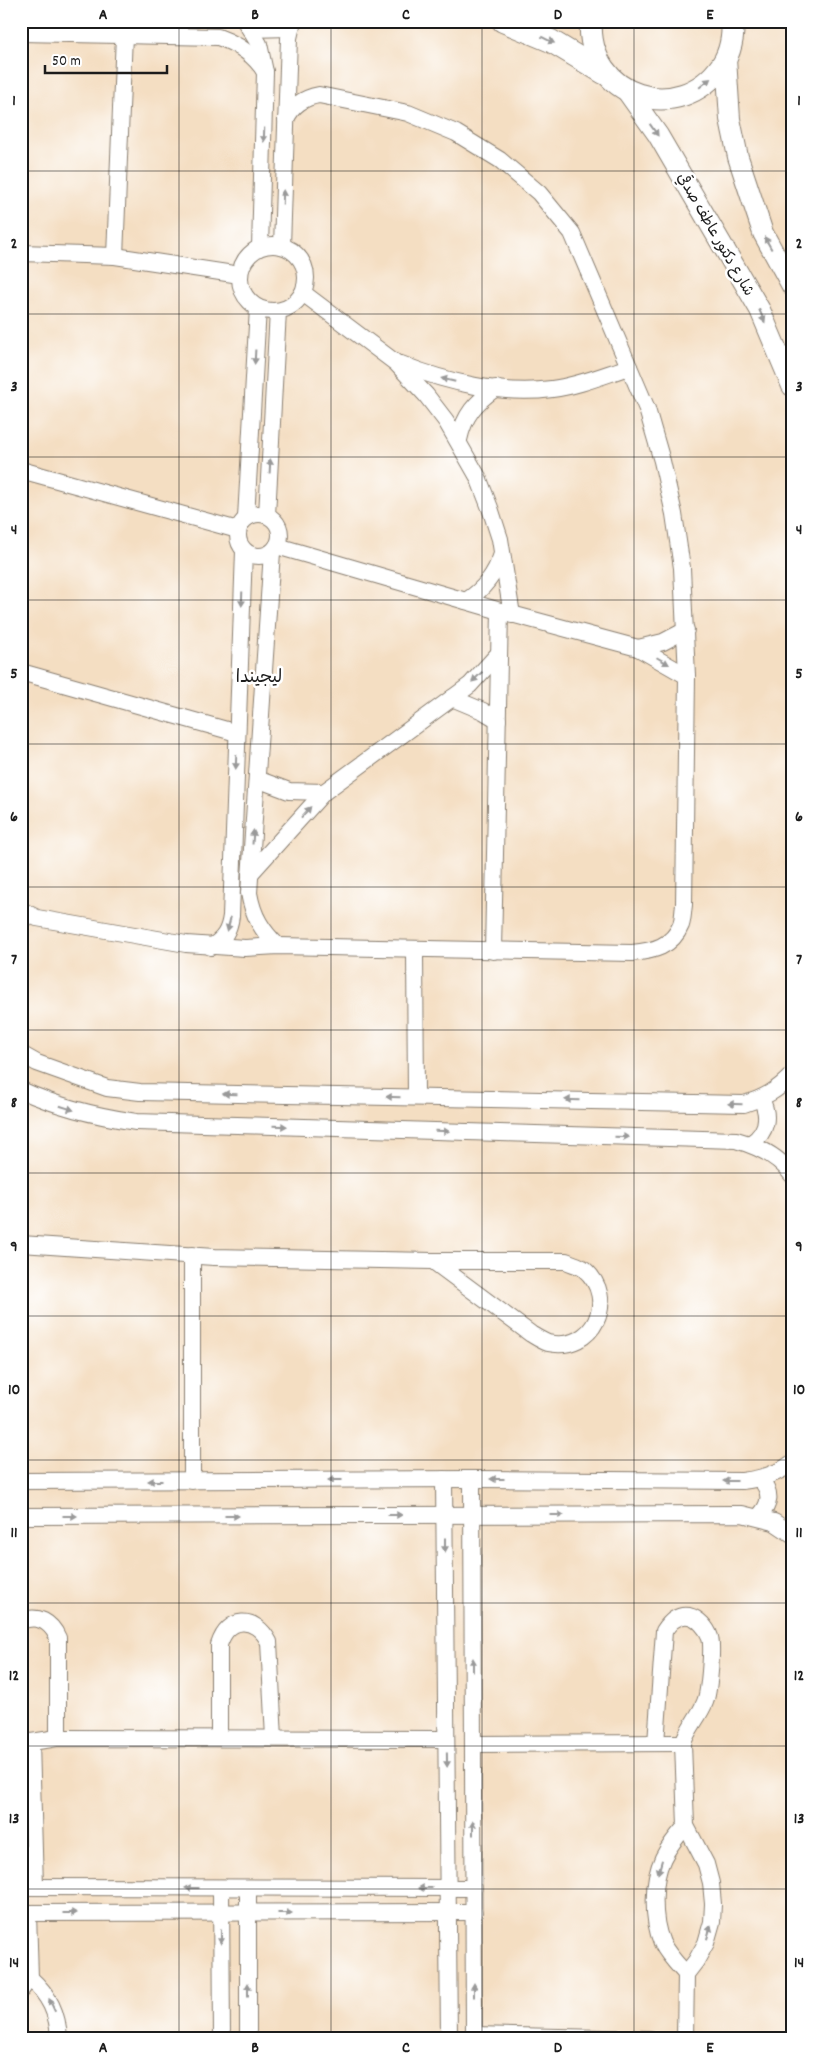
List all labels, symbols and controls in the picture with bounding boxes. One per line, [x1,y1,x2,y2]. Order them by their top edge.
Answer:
text: A [99,4,108,27]
text: B [251,4,259,27]
text: C [402,4,410,27]
text: D [554,4,563,27]
text: E [706,4,714,27]
one-way arrow [541,36,555,44]
scale bar [45,42,168,74]
text: 50 m [52,51,81,73]
one-way arrow [698,78,711,89]
text: 1 [12,90,16,113]
text: 1 [797,90,801,113]
one-way arrow [649,123,659,137]
one-way arrow [259,128,267,144]
street label: شارع دكتور عاطف صدقي [670,168,760,301]
one-way arrow [280,189,288,205]
text: 2 [11,233,18,256]
text: 2 [796,233,803,256]
one-way arrow [764,237,773,250]
one-way arrow [759,309,767,323]
one-way arrow [251,349,259,365]
text: 3 [10,376,18,399]
one-way arrow [441,376,456,384]
text: 3 [795,376,803,399]
one-way arrow [266,458,274,474]
text: 4 [11,519,17,542]
text: 4 [796,519,802,542]
one-way arrow [238,592,246,608]
one-way arrow [657,657,670,666]
text: 5 [10,663,18,686]
text: 5 [795,663,803,686]
district label: ليجيندا [236,666,282,691]
one-way arrow [471,671,483,683]
one-way arrow [232,754,240,770]
text: 6 [10,806,18,829]
one-way arrow [300,806,312,818]
text: 6 [795,806,803,829]
one-way arrow [249,829,257,845]
one-way arrow [225,916,233,931]
text: 7 [11,949,17,972]
text: 7 [796,949,802,972]
one-way arrow [222,1090,238,1098]
text: 8 [11,1092,18,1115]
text: 8 [796,1092,803,1115]
one-way arrow [384,1093,400,1101]
one-way arrow [564,1096,580,1104]
one-way arrow [727,1099,743,1107]
one-way arrow [59,1104,74,1112]
one-way arrow [272,1123,288,1131]
one-way arrow [435,1128,451,1136]
one-way arrow [615,1133,631,1141]
text: 9 [10,1236,18,1259]
text: 9 [795,1236,803,1259]
text: 10 [8,1379,20,1402]
text: 10 [793,1379,805,1402]
one-way arrow [489,1475,505,1483]
one-way arrow [326,1476,342,1484]
one-way arrow [146,1477,162,1485]
one-way arrow [721,1477,737,1485]
one-way arrow [387,1511,403,1519]
one-way arrow [550,1511,566,1519]
one-way arrow [62,1512,78,1520]
one-way arrow [225,1512,241,1520]
text: 11 [10,1522,18,1545]
text: 11 [795,1522,803,1545]
one-way arrow [441,1538,449,1554]
one-way arrow [469,1657,477,1673]
text: 12 [9,1665,19,1688]
text: 12 [794,1665,804,1688]
one-way arrow [443,1753,451,1769]
text: 13 [9,1808,19,1831]
text: 13 [794,1808,804,1831]
one-way arrow [469,1819,477,1835]
one-way arrow [656,1860,664,1875]
one-way arrow [184,1884,200,1892]
one-way arrow [417,1884,433,1892]
one-way arrow [62,1909,78,1917]
one-way arrow [277,1909,293,1917]
one-way arrow [705,1924,713,1939]
one-way arrow [217,1929,225,1945]
text: 14 [9,1952,19,1975]
text: 14 [794,1952,804,1975]
one-way arrow [244,1982,252,1998]
one-way arrow [470,1982,478,1998]
one-way arrow [48,1998,56,2012]
text: A [99,2037,108,2060]
text: B [251,2037,259,2060]
text: C [402,2037,410,2060]
text: D [554,2037,563,2060]
text: E [706,2037,714,2060]

